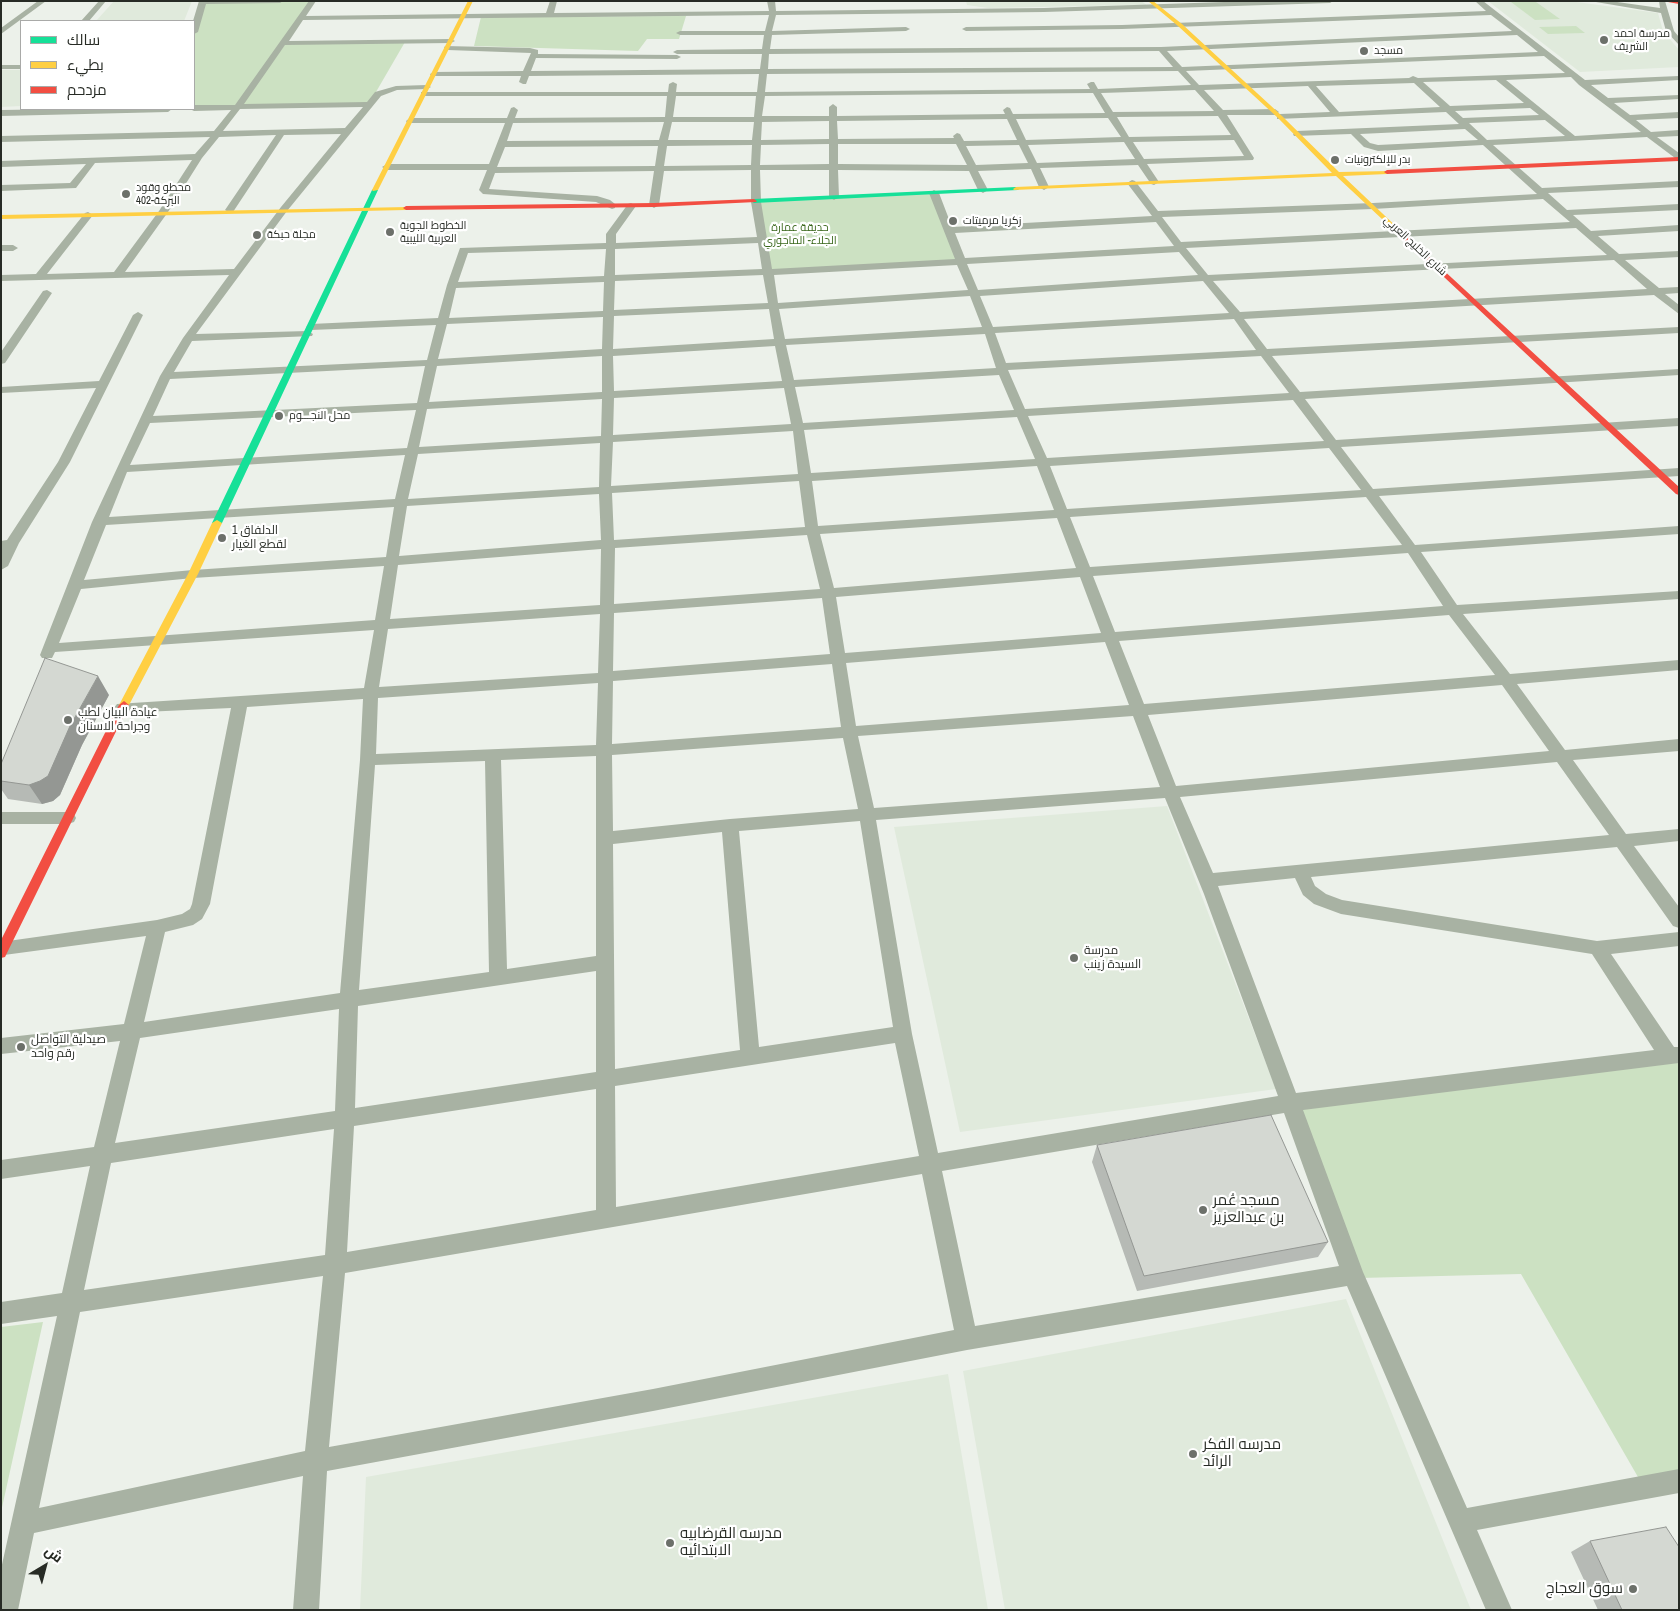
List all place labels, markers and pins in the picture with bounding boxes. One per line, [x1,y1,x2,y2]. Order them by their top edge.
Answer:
place label: مدرسة احمد الشريف [1614,27,1670,53]
marker: مدرسة احمد الشريف [1598,34,1610,46]
place label: مسجد [1374,44,1403,58]
marker: مسجد [1358,45,1370,57]
place label: بدر للإلكترونيات [1345,153,1411,167]
marker: بدر للإلكترونيات [1329,154,1341,166]
place label: محطو وقود 402-البركة [136,181,191,207]
marker: محطو وقود 402-البركة [120,188,132,200]
place label: زكريا مرميتات [963,214,1021,228]
marker: زكريا مرميتات [947,215,959,227]
place label: الخطوط الجوية العربية الليبية [400,219,466,245]
marker: الخطوط الجوية العربية الليبية [384,226,396,238]
place label: مجلة حبكة [267,228,316,242]
marker: مجلة حبكة [251,229,263,241]
place label: محل النجـــوم [289,409,350,423]
marker: محل النجـــوم [273,410,285,422]
place label: الدلفاق 1 لقطع الغيار [232,524,287,552]
marker: الدلفاق 1 لقطع الغيار [216,532,228,544]
place label: عيادة البيان لطب وجراحة الاسنان [78,706,158,734]
marker: عيادة البيان لطب وجراحة الاسنان [62,714,74,726]
place label: مدرسة السيدة زينب [1084,944,1141,972]
marker: مدرسة السيدة زينب [1068,952,1080,964]
place label: صيدلية التواصل رقم واحد [31,1033,106,1061]
marker: صيدلية التواصل رقم واحد [15,1041,27,1053]
place label: مسجد عُمر بن عبدالعزيز [1213,1192,1284,1227]
marker: مسجد عُمر بن عبدالعزيز [1197,1204,1209,1216]
place label: مدرسه الفكر الرائد [1203,1436,1281,1471]
marker: مدرسه الفكر الرائد [1187,1448,1199,1460]
place label: مدرسه القرضابيه الابتدائيه [680,1525,782,1560]
marker: مدرسه القرضابيه الابتدائيه [664,1537,676,1549]
place label: سوق العجاج [1546,1580,1623,1598]
marker: سوق العجاج [1627,1583,1639,1595]

